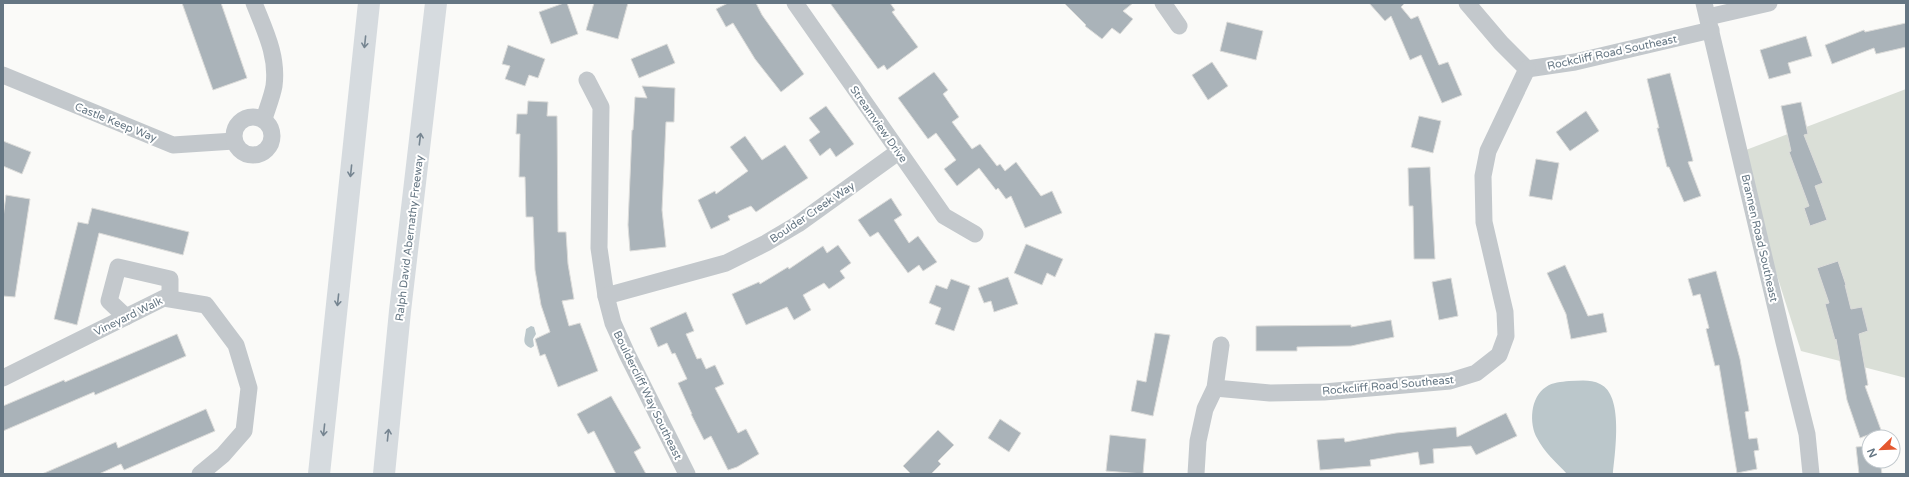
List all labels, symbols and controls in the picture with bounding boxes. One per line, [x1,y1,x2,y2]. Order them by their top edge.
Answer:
street label: Rockcliff Road Southeast [1546,32,1678,73]
one-way arrow [361,35,369,48]
street label: Streamview Drive [847,83,910,165]
street label: Castle Keep Way [73,100,159,145]
one-way arrow [416,133,424,146]
street label: Ralph David Abernathy Freeway [393,154,426,322]
one-way arrow [348,164,355,177]
street label: Brannen Road Southeast [1738,173,1781,303]
street label: Boulder Creek Way [767,179,857,246]
one-way arrow [334,293,342,306]
street label: Vineyard Walk [92,294,165,339]
street label: Bouldercliff Way Southeast [611,329,685,462]
street label: Rockcliff Road Southeast [1322,373,1455,398]
one-way arrow [320,423,328,436]
one-way arrow [384,429,391,442]
north arrow [1861,429,1901,469]
text: N [1865,446,1880,459]

